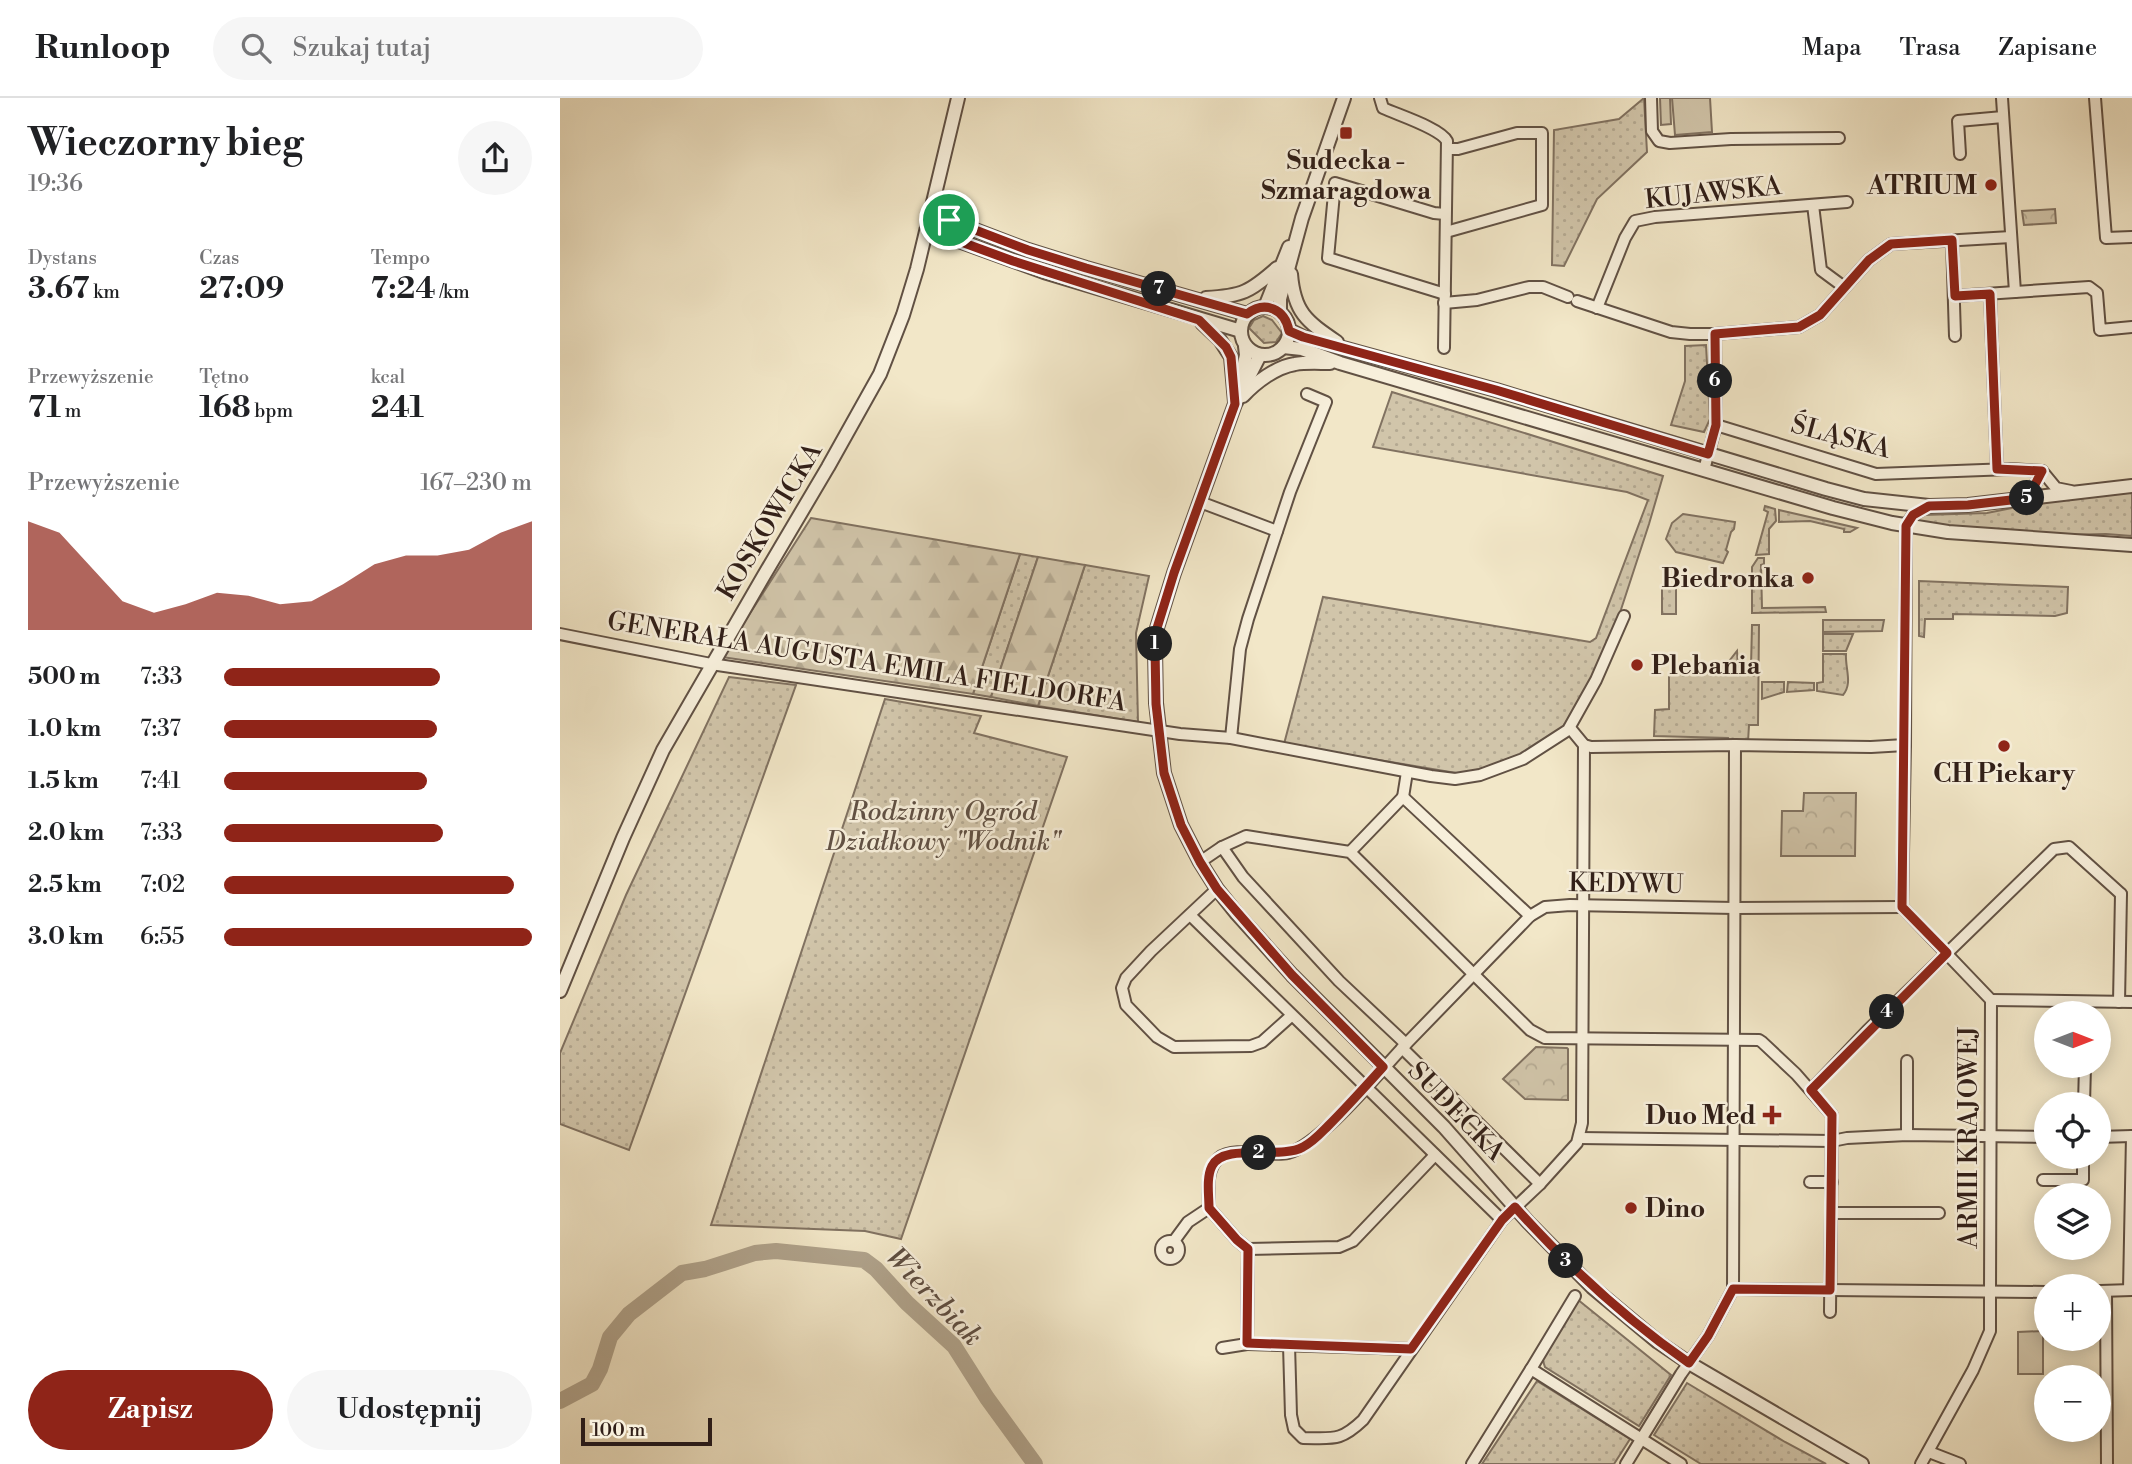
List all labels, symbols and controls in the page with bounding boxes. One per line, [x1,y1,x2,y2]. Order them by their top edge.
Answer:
search box [213,17,703,80]
text: Runloop [35,28,171,69]
icon: search [237,29,275,67]
text: Szukaj tutaj [293,32,431,64]
text: Mapa [1802,33,1861,63]
text: Trasa [1899,33,1960,63]
text: Zapisane [1998,33,2097,63]
text: Wieczorny bieg [28,120,304,167]
button: share [458,121,532,195]
marker: Sudecka - Szmaragdowa [1338,125,1354,141]
place label: Sudecka - Szmaragdowa [1261,145,1432,207]
text: 19:36 [28,170,83,198]
street label: KUJAWSKA [1643,170,1784,216]
place label: ATRIUM [1866,170,1977,202]
marker: ATRIUM [1983,177,1999,193]
pin [919,190,979,250]
icon: arrive [930,201,968,239]
text: Dystans [28,246,97,270]
text: Czas [199,246,239,270]
text: Tempo [371,246,430,270]
text: 3.67 [28,270,89,308]
text: 27:09 [199,270,284,308]
text: 7:24 [371,270,436,308]
pin: 7 [1142,272,1176,306]
text: 7 [1153,276,1164,300]
text: km [89,280,120,304]
text: /km [436,280,470,304]
pin: 6 [1698,364,1732,398]
text: Przewyższenie [28,365,154,389]
text: Tętno [199,365,249,389]
text: kcal [371,365,405,389]
text: 6 [1709,368,1720,392]
text: 71 [28,389,61,427]
text: 168 [199,389,251,427]
text: 241 [371,389,424,427]
text: m [61,399,82,423]
text: bpm [251,399,293,423]
street label: ŚLĄSKA [1788,406,1896,466]
street label: KOSKOWICKA [710,436,830,606]
text: Przewyższenie [28,469,180,497]
text: 167–230 m [420,469,532,497]
pin: 5 [2010,480,2044,516]
text: 5 [2021,485,2032,509]
place label: Biedronka [1661,563,1795,595]
marker: Biedronka [1800,570,1816,586]
street label: GENERAŁA AUGUSTA EMILA FIELDORFA [605,605,1130,719]
pin: 1 [1138,626,1172,662]
text: 1 [1150,631,1159,655]
place label: Plebania [1651,650,1761,682]
marker: Plebania [1629,657,1645,673]
text: 500 m [28,663,100,691]
text: 7:33 [140,663,182,691]
text: 1.0 km [28,715,101,743]
text: 7:37 [140,715,181,743]
marker: CH Piekary [1996,738,2012,754]
place label: CH Piekary [1933,758,2076,790]
text: 1.5 km [28,767,99,795]
text: 7:41 [140,767,181,795]
park label: Rodzinny Ogród Działkowy "Wodnik" [825,796,1063,858]
text: 2.0 km [28,819,104,847]
text: 7:33 [140,819,182,847]
street label: KEDYWU [1568,867,1684,901]
text: 2.5 km [28,871,102,899]
text: 7:02 [140,871,185,899]
text: 3.0 km [28,923,104,951]
text: 6:55 [140,923,184,951]
pin: 4 [1870,995,1904,1030]
text: 4 [1880,999,1893,1023]
north arrow [2034,1001,2110,1078]
map controls [2034,1001,2111,1442]
street label: ARMII KRAJOWEJ [1953,1026,1985,1249]
street label: SUDECKA [1401,1055,1512,1169]
button: locate [2034,1092,2111,1169]
place label: Duo Med [1645,1100,1756,1132]
marker: Duo Med [1762,1105,1782,1125]
pin: 2 [1242,1136,1276,1170]
text: 2 [1253,1140,1264,1164]
button: layers [2034,1183,2111,1260]
place label: Dino [1645,1193,1705,1225]
marker: Dino [1623,1200,1639,1216]
water label: Wierzbiak [878,1240,990,1354]
pin: 3 [1548,1244,1584,1278]
text: 3 [1560,1248,1571,1272]
button: + [2034,1274,2111,1351]
button: − [2034,1365,2111,1442]
button: Zapisz [28,1370,273,1450]
button: Udostępnij [287,1370,532,1450]
scale bar [581,1415,712,1447]
text: 100 m [592,1418,645,1442]

